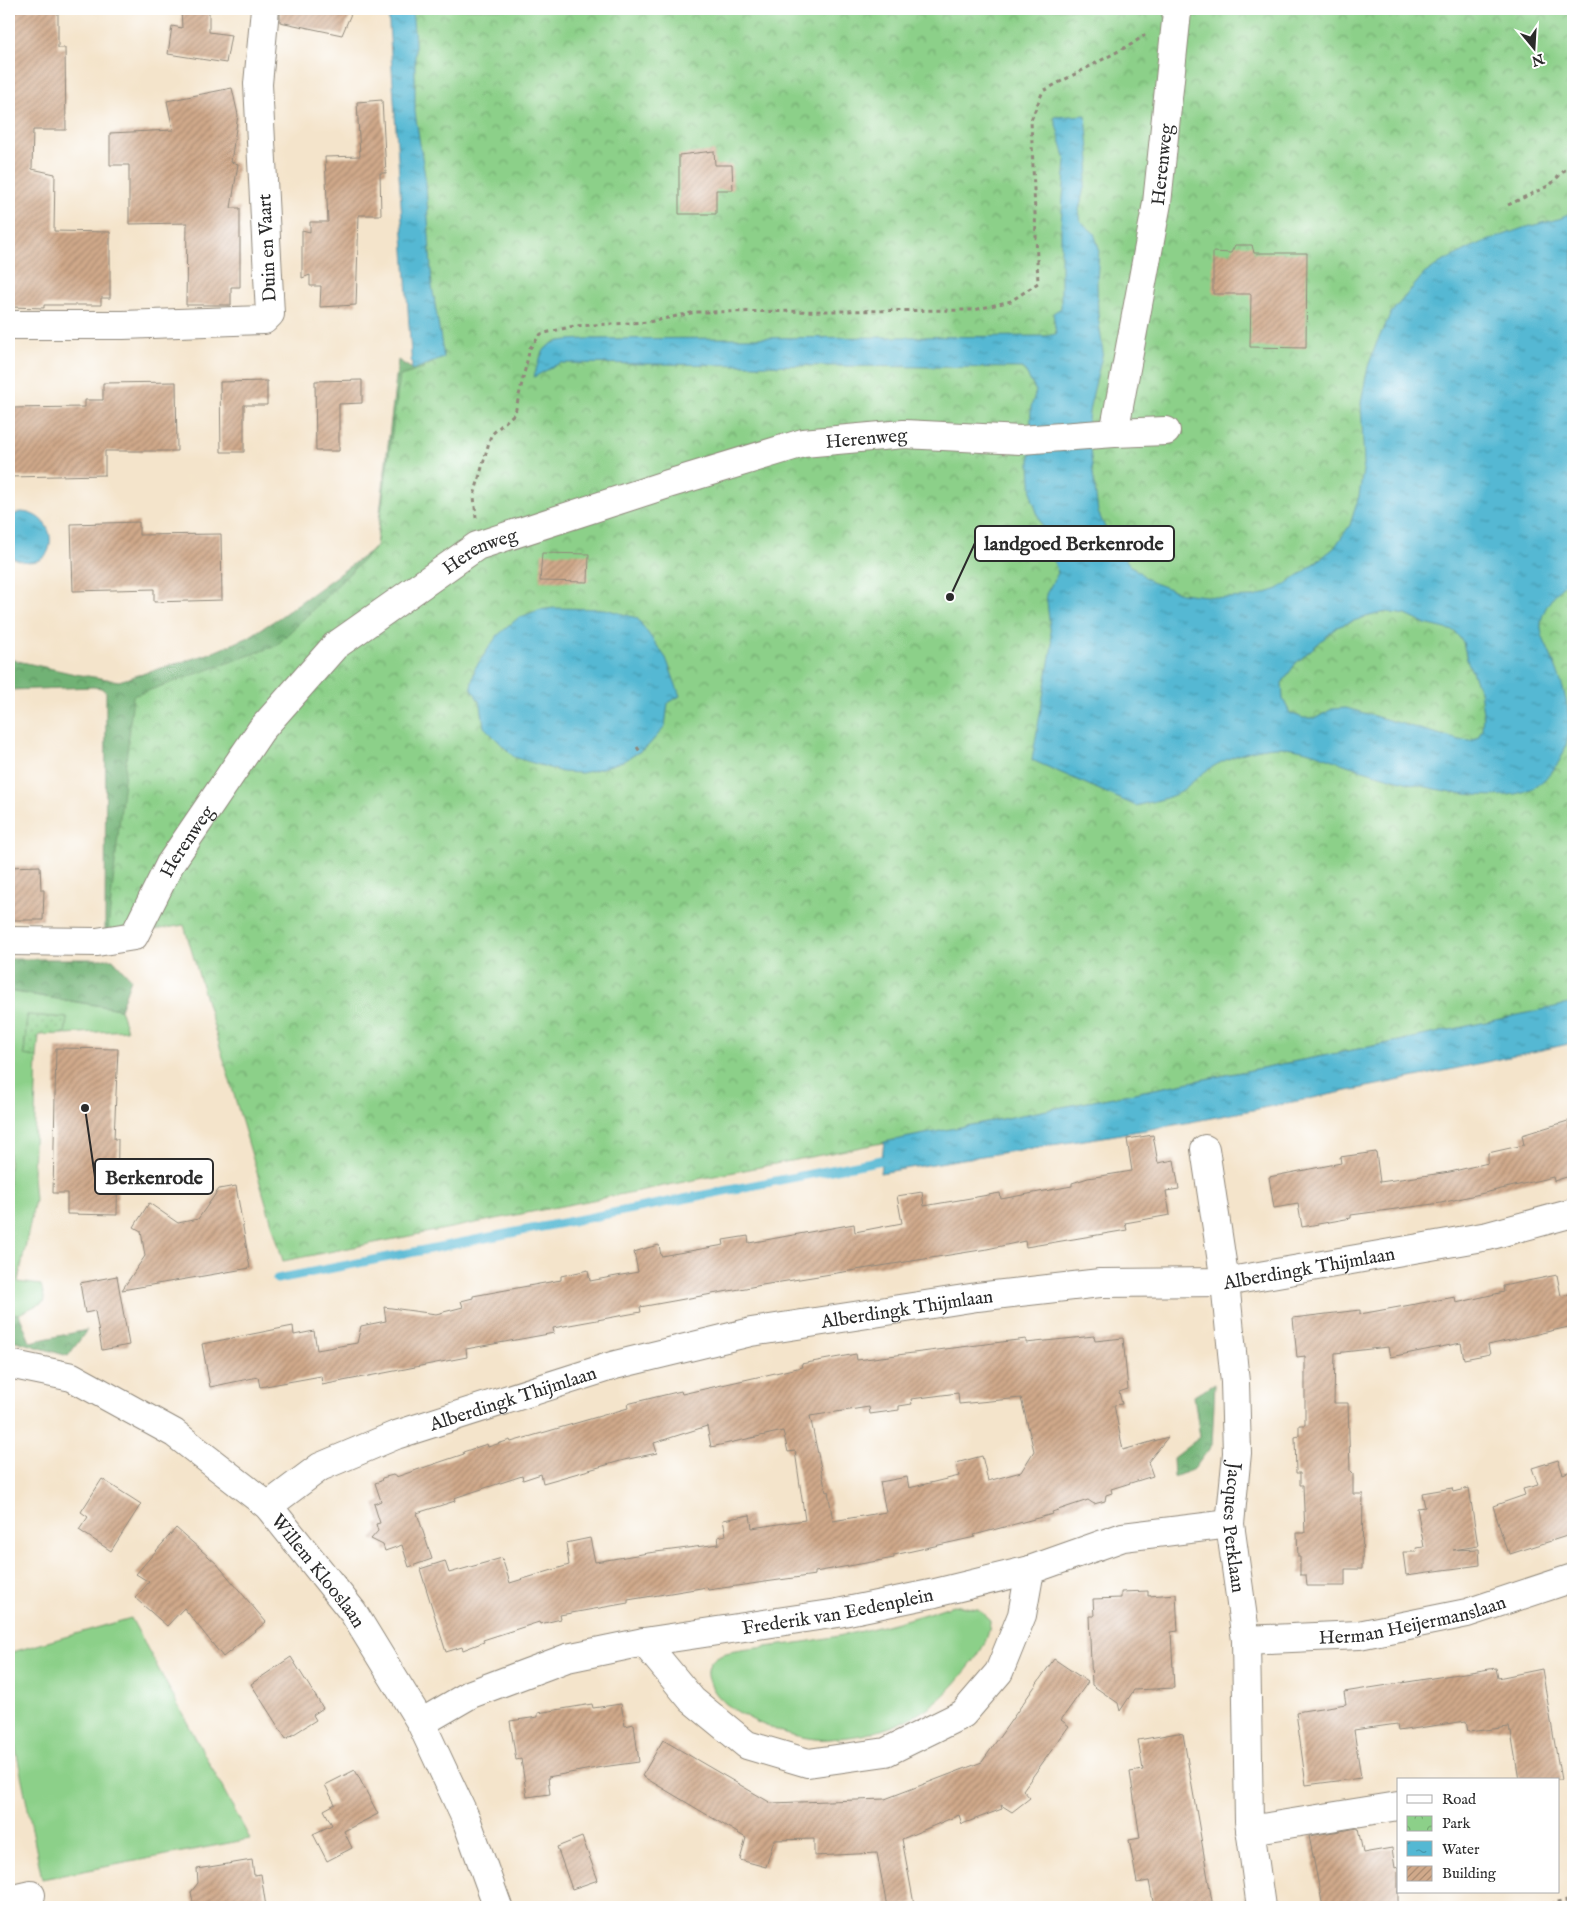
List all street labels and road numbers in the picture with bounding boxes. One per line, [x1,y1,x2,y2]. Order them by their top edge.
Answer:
street label: Herenweg [1147,122,1179,207]
street label: Duin en Vaart [253,193,283,303]
street label: Herenweg [825,424,909,455]
street label: Herenweg [438,524,521,581]
street label: Herenweg [155,801,221,882]
street label: Alberdingk Thijmlaan [1221,1242,1397,1296]
street label: Alberdingk Thijmlaan [818,1285,994,1335]
street label: Alberdingk Thijmlaan [426,1362,600,1438]
street label: Jacques Perklaan [1216,1459,1249,1594]
street label: Willem Klooslaan [265,1510,370,1633]
street label: Frederik van Eedenplein [741,1584,936,1641]
street label: Herman Heijermanslaan [1318,1591,1509,1651]

